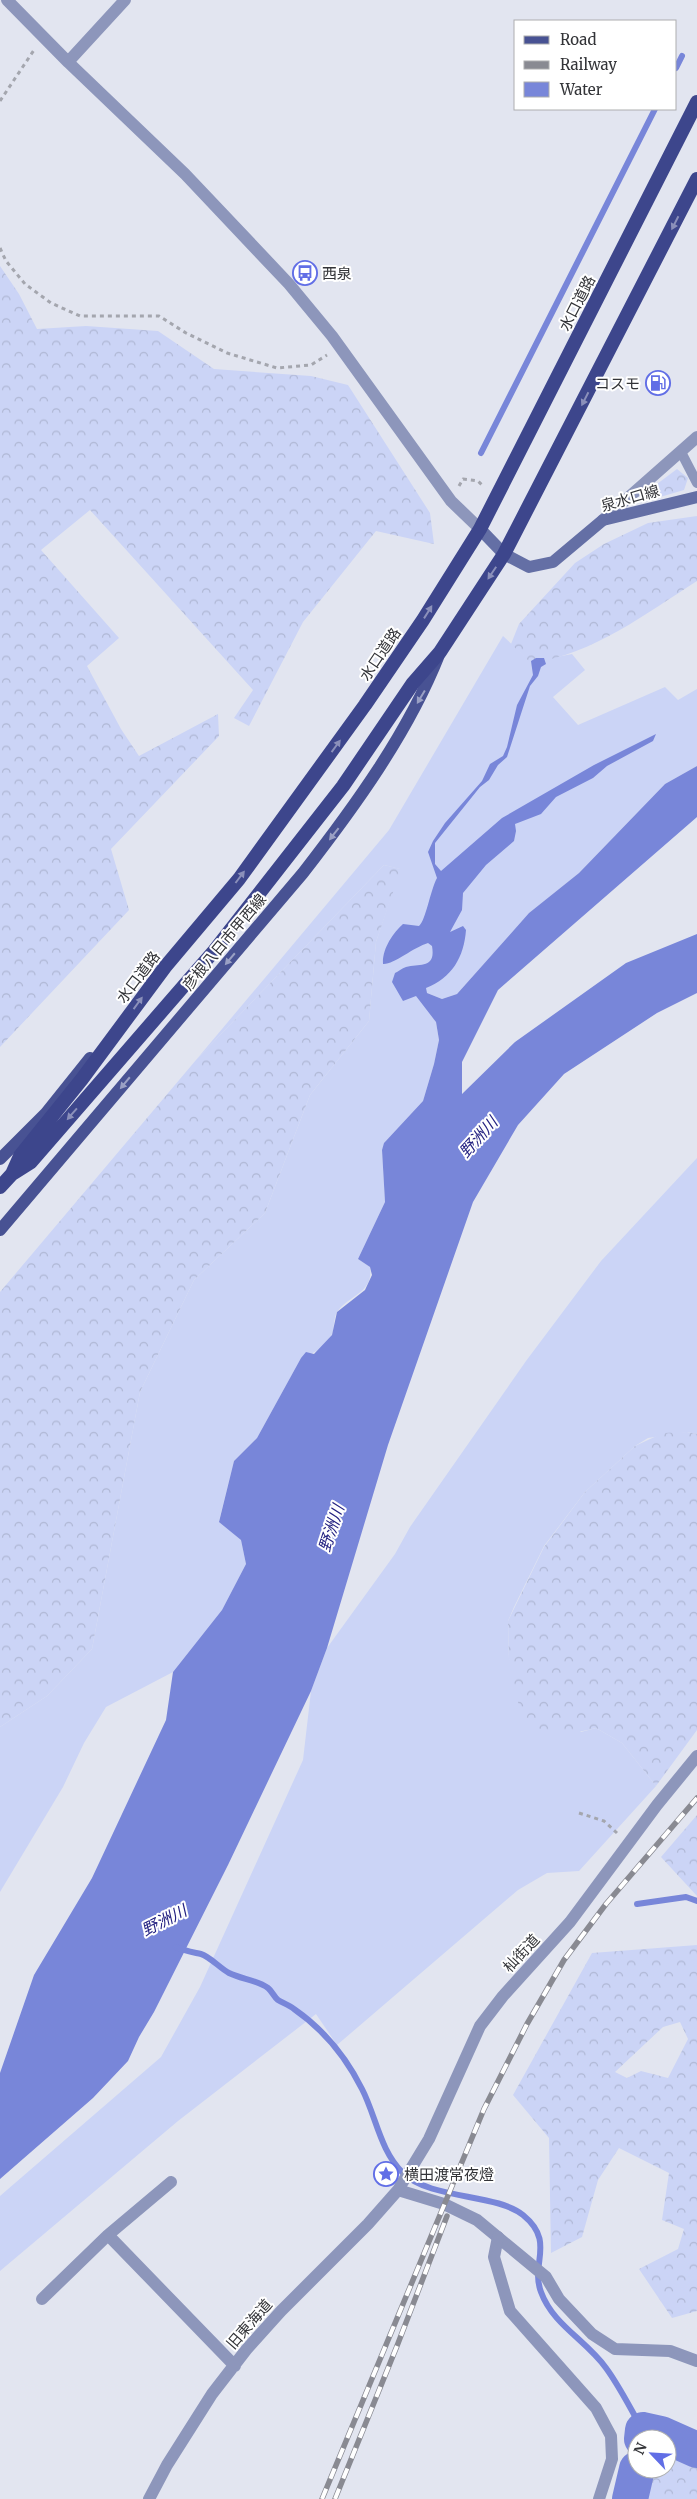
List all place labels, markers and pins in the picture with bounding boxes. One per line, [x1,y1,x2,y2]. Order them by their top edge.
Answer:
bus stop icon: 西泉 [292,260,318,286]
place label: 西泉 [322,264,352,283]
fuel station icon: コスモ [645,370,671,396]
place label: コスモ [595,374,640,393]
place icon: 横田渡常夜燈 [373,2161,399,2187]
place label: 横田渡常夜燈 [404,2165,494,2184]

